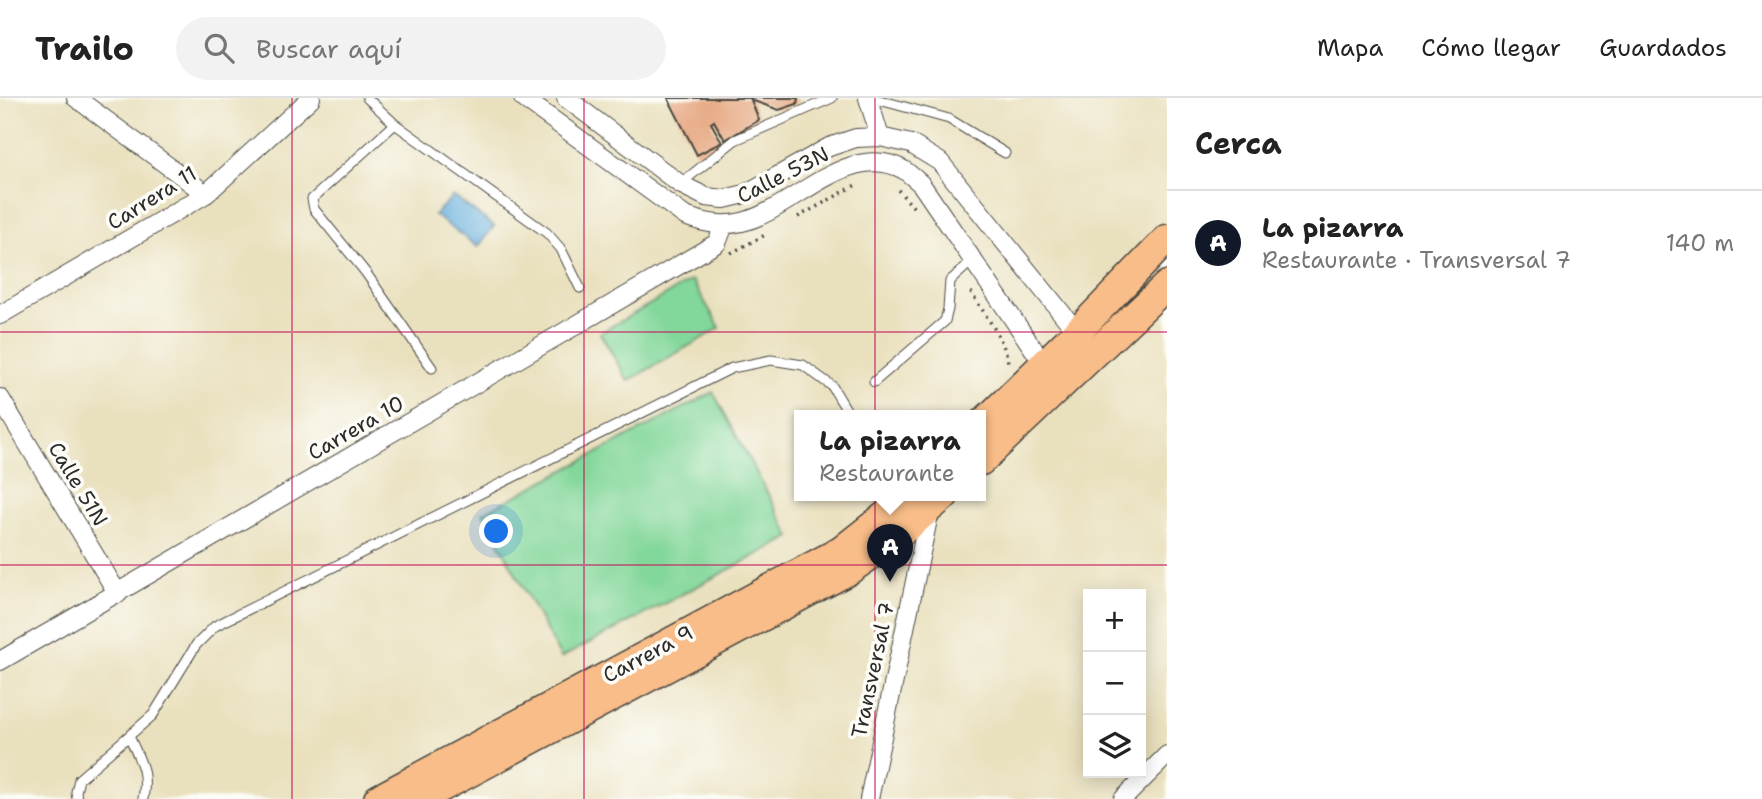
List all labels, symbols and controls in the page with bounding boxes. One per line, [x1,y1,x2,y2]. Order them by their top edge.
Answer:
search box [176,17,666,80]
text: Trailo [35,26,134,71]
icon: search [200,29,238,67]
text: Buscar aquí [256,31,402,66]
text: Mapa [1317,32,1383,64]
text: Cómo llegar [1421,32,1561,64]
text: Guardados [1599,32,1727,64]
text: Cerca [1195,123,1282,164]
street label: Calle 53N [732,140,834,210]
street label: Carrera 11 [102,160,202,236]
text: La pizarra [1262,210,1404,245]
text: A [1209,228,1227,258]
text: 140 m [1666,228,1734,258]
text: Restaurante · Transversal 7 [1262,245,1571,275]
street label: Carrera 10 [303,389,409,467]
popup [794,410,986,501]
text: La pizarra [819,423,961,458]
street label: Calle 51N [42,437,114,531]
text: Restaurante [819,458,955,488]
your location [479,514,513,548]
pin: A [867,524,913,582]
map controls [1083,589,1146,778]
button: + [1083,589,1146,652]
street label: Transversal 7 [845,600,901,740]
street label: Carrera 9 [598,619,698,689]
button: − [1083,652,1146,715]
button: layers [1083,715,1146,778]

